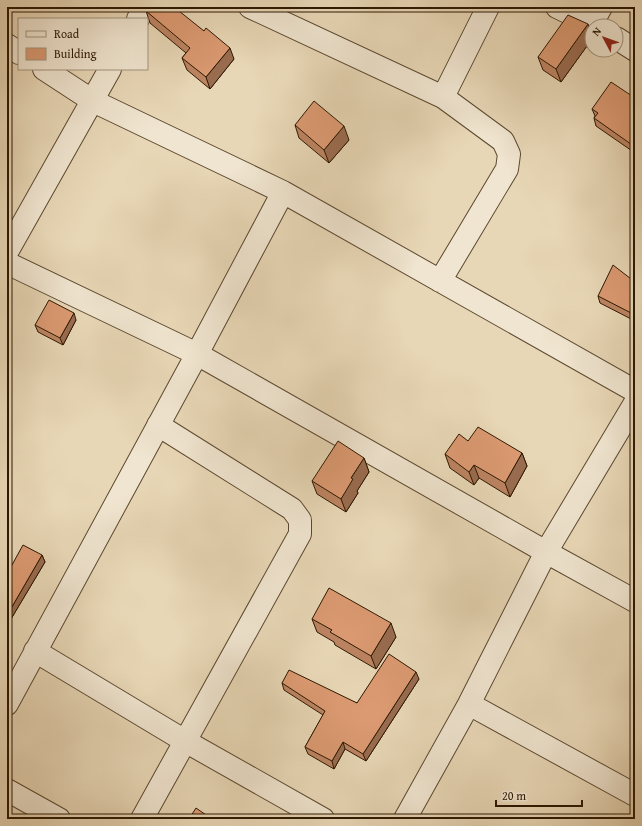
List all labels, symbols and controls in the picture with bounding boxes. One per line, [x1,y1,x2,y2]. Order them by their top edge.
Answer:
legend [18,18,148,70]
north arrow [584,18,624,58]
text: N [588,23,605,39]
text: Road [54,25,80,42]
text: Building [54,45,97,62]
scale bar [496,782,582,808]
text: 20 m [502,787,526,804]

